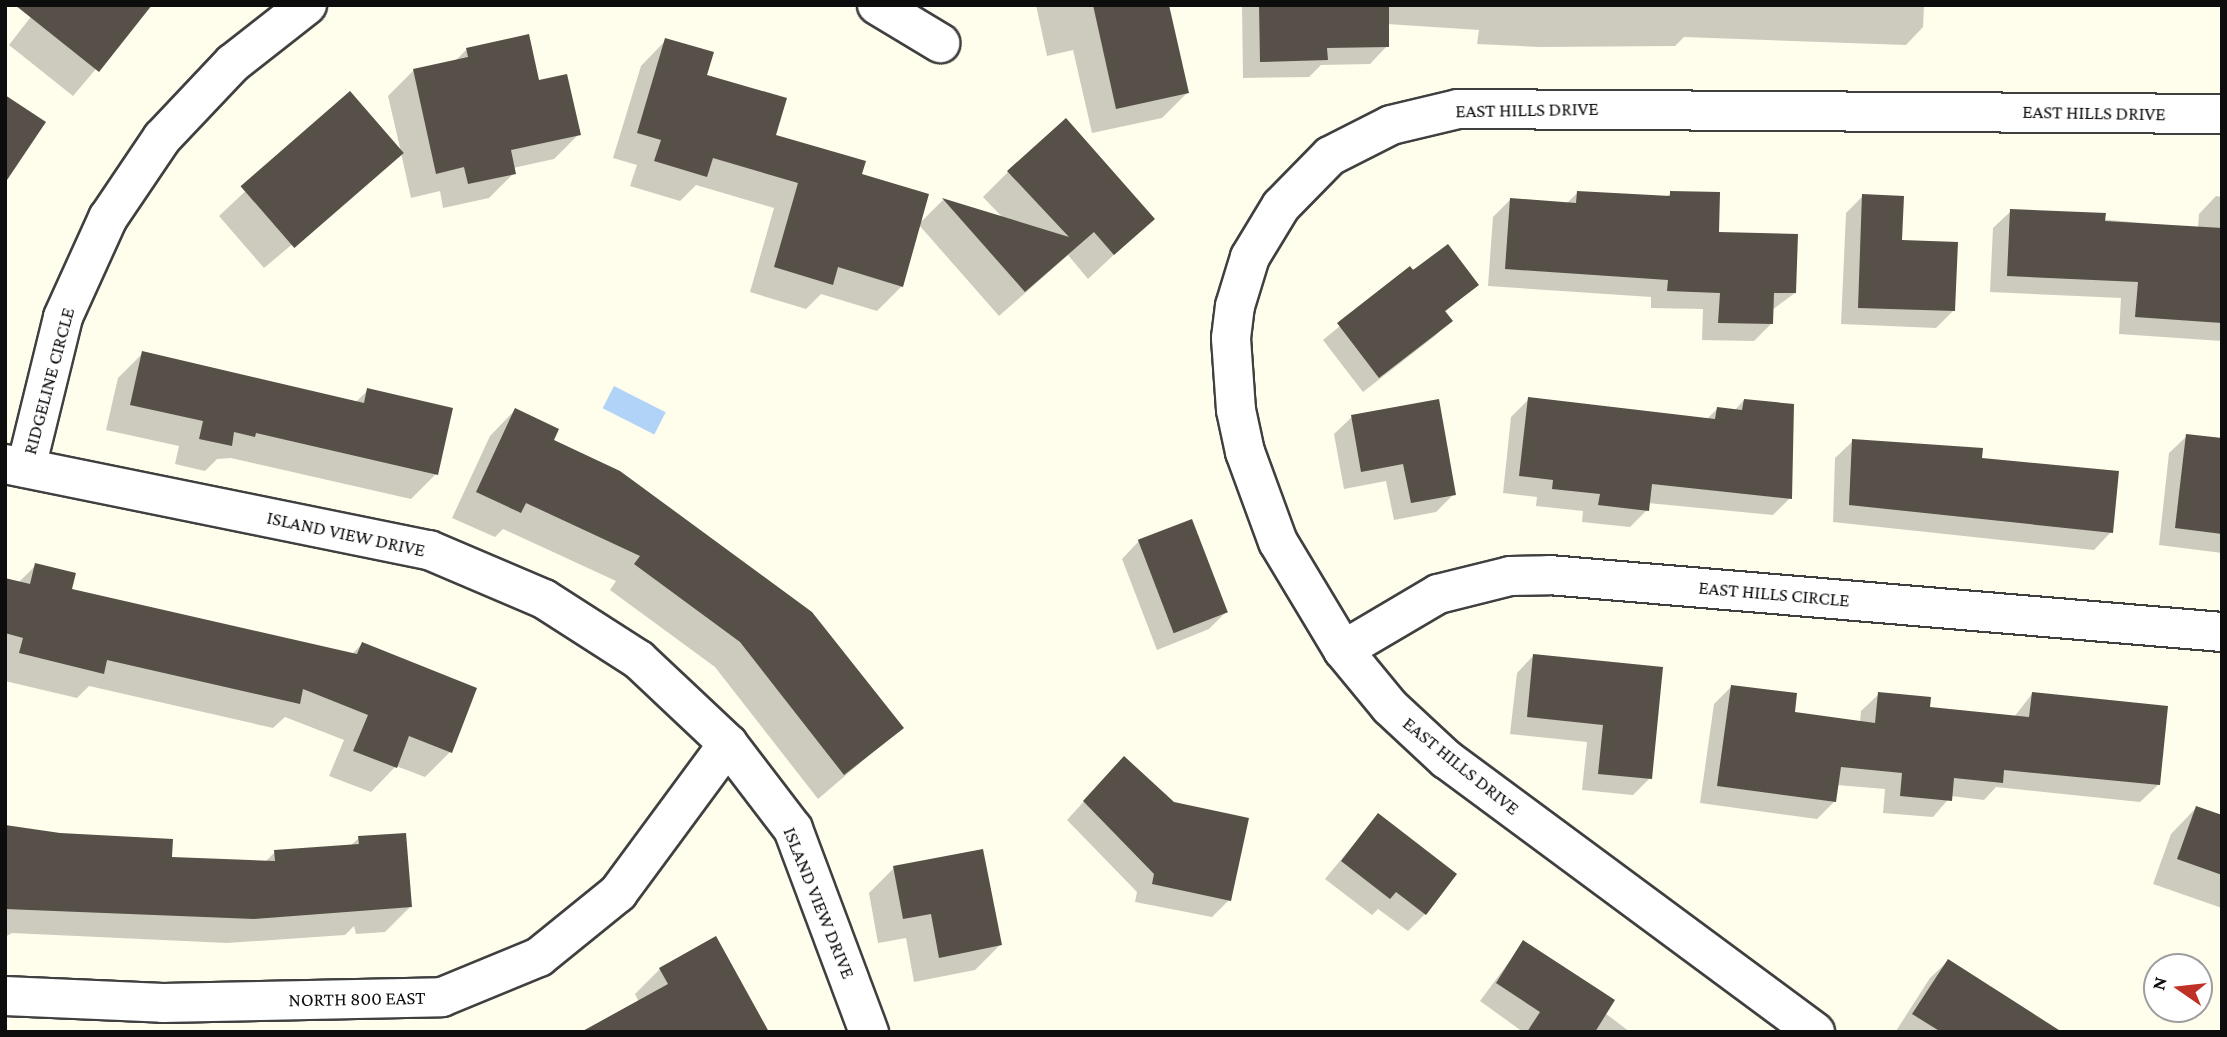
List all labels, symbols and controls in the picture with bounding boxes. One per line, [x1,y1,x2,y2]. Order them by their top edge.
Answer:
street label: EAST HILLS DRIVE [1455,97,1599,123]
street label: EAST HILLS DRIVE [2022,100,2166,126]
street label: RIDGELINE CIRCLE [18,305,80,457]
street label: ISLAND VIEW DRIVE [265,506,427,562]
street label: EAST HILLS CIRCLE [1698,576,1850,612]
street label: EAST HILLS DRIVE [1398,712,1524,820]
street label: ISLAND VIEW DRIVE [778,824,860,982]
north arrow [2143,953,2213,1023]
text: N [2147,974,2171,992]
street label: NORTH 800 EAST [288,986,426,1012]

